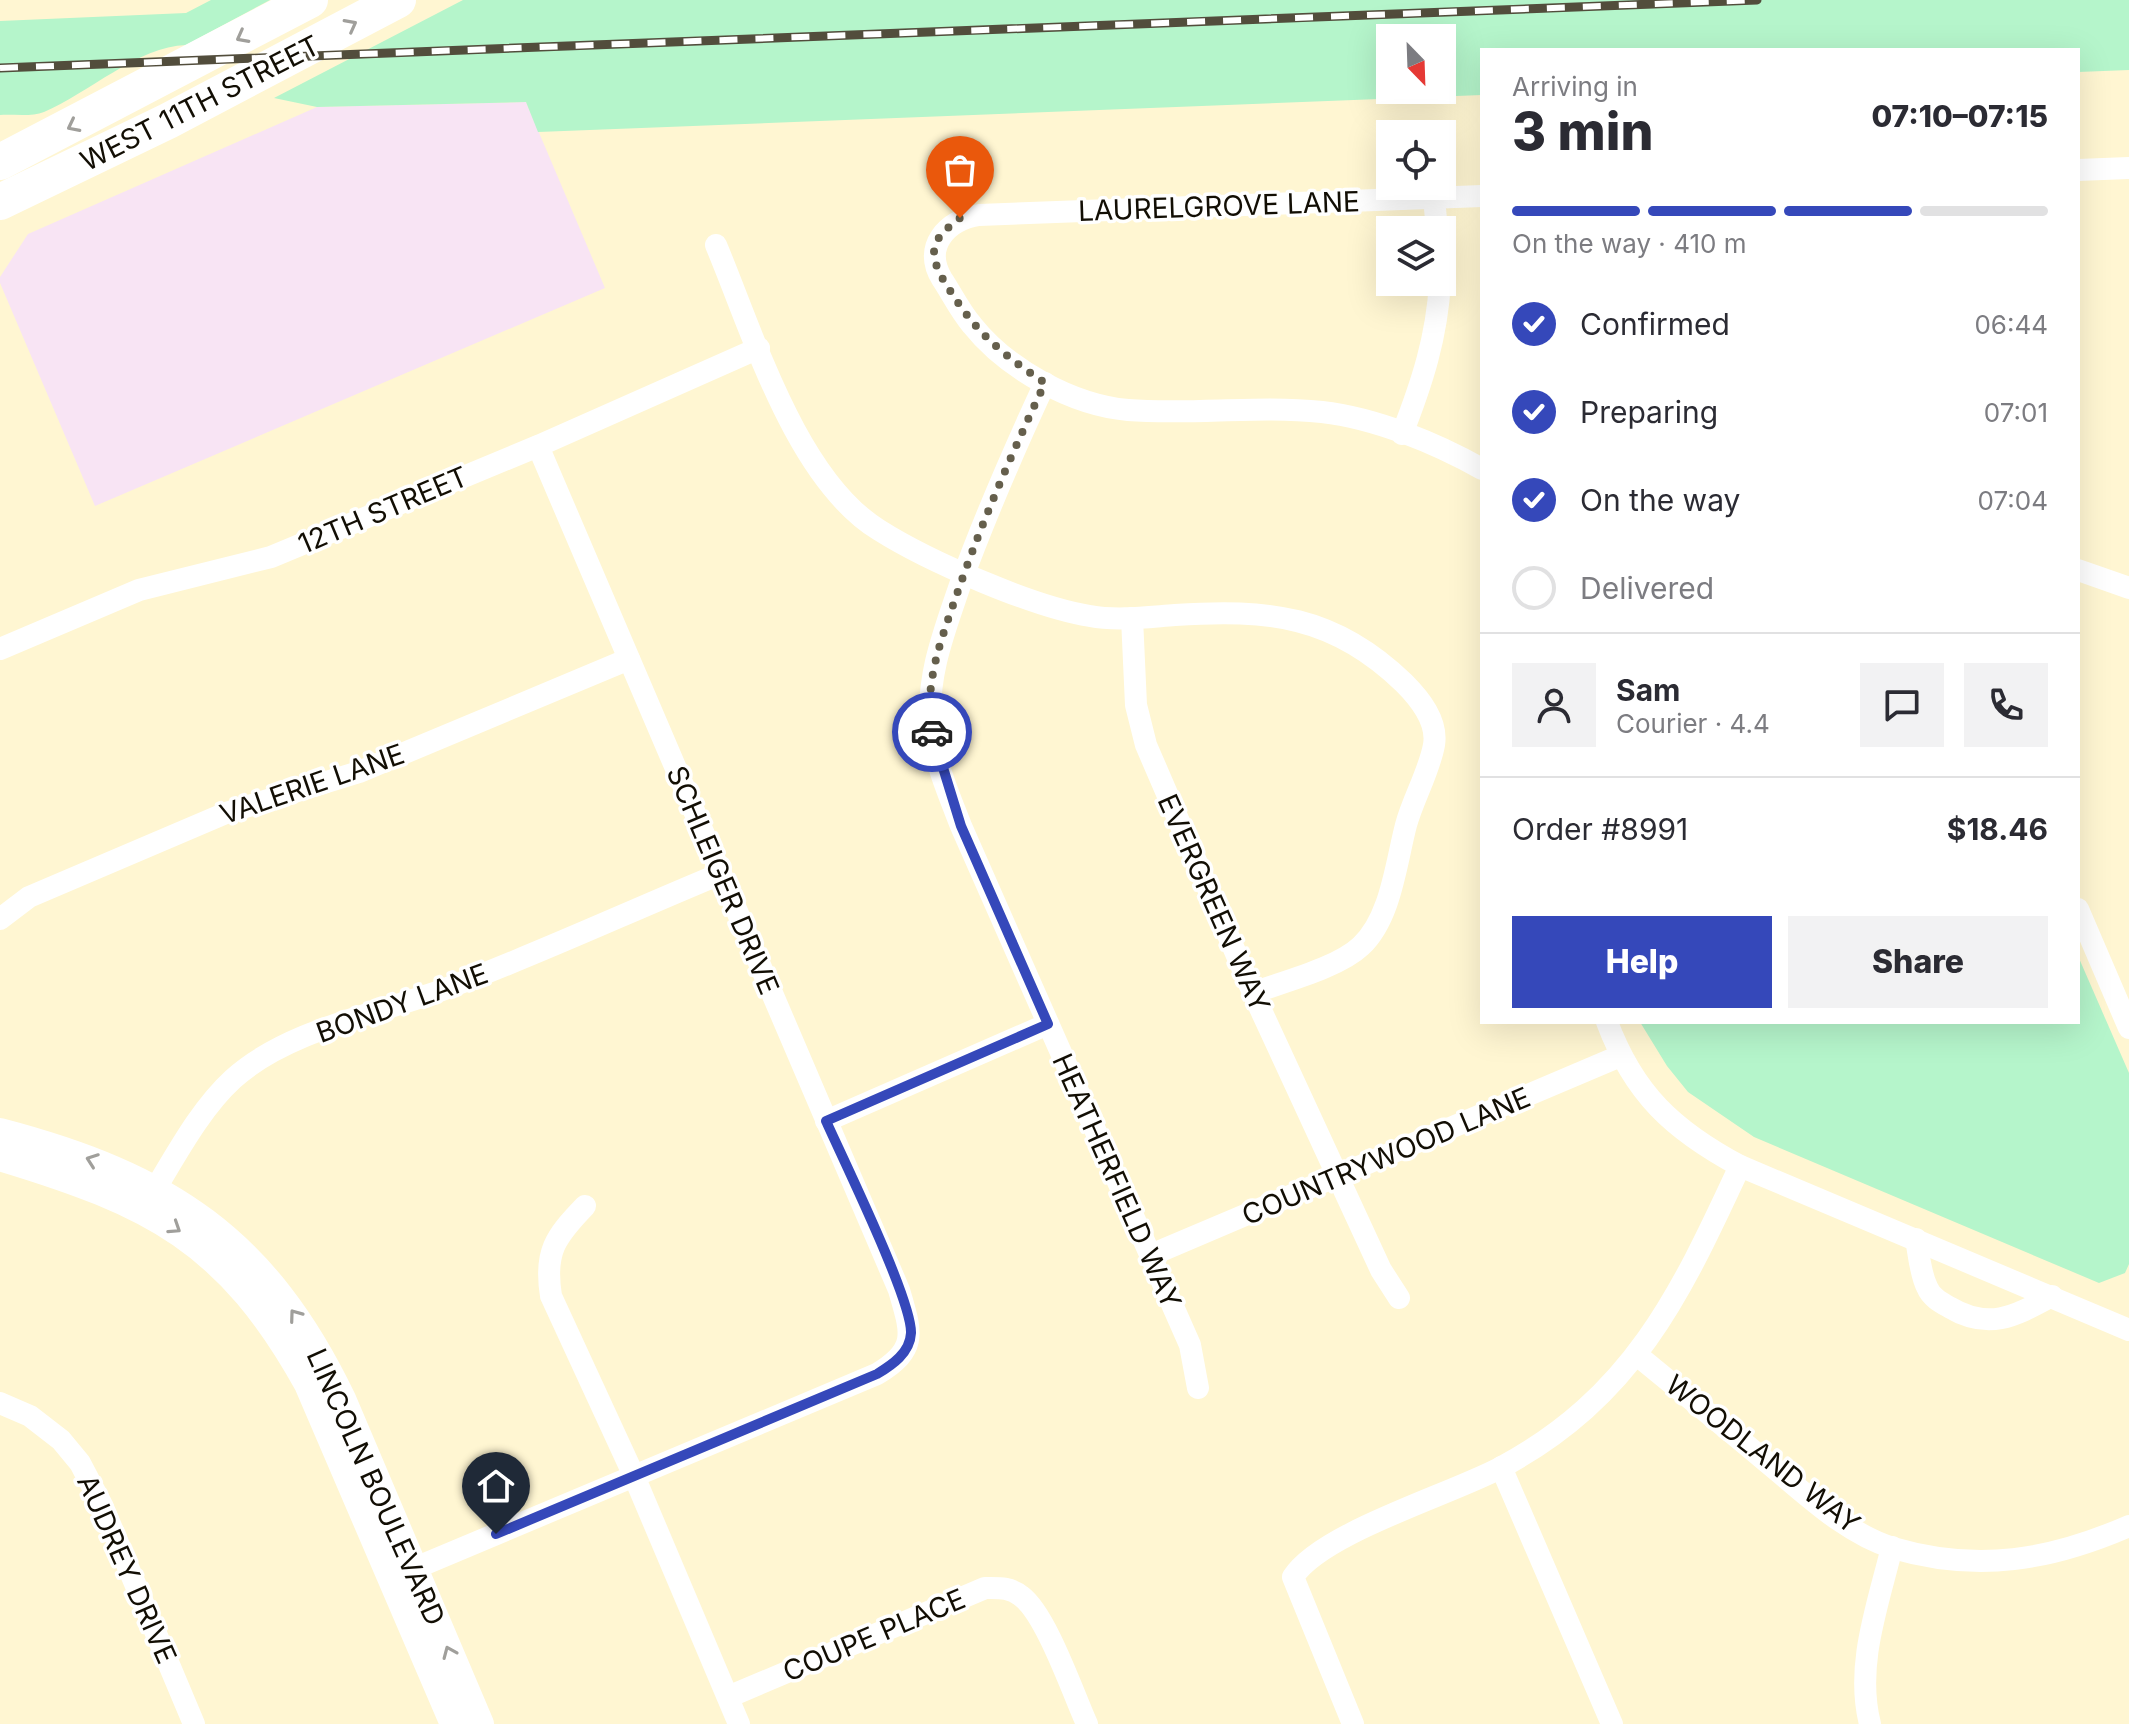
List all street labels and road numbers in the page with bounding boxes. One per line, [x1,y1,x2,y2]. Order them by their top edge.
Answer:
street label: WEST 11TH STREET [75,28,325,178]
street label: LAURELGROVE LANE [1078,184,1360,228]
street label: 12TH STREET [293,459,473,561]
street label: VALERIE LANE [215,737,409,831]
street label: SCHLEIGER DRIVE [660,761,786,999]
street label: EVERGREEN WAY [1151,789,1277,1017]
street label: BONDY LANE [312,956,492,1050]
street label: HEATHERFIELD WAY [1045,1048,1189,1314]
street label: COUNTRYWOOD LANE [1237,1080,1535,1232]
street label: LINCOLN BOULEVARD [300,1343,452,1631]
street label: WOODLAND WAY [1659,1368,1867,1540]
street label: AUDREY DRIVE [70,1469,184,1669]
street label: COUPE PLACE [778,1581,970,1689]

